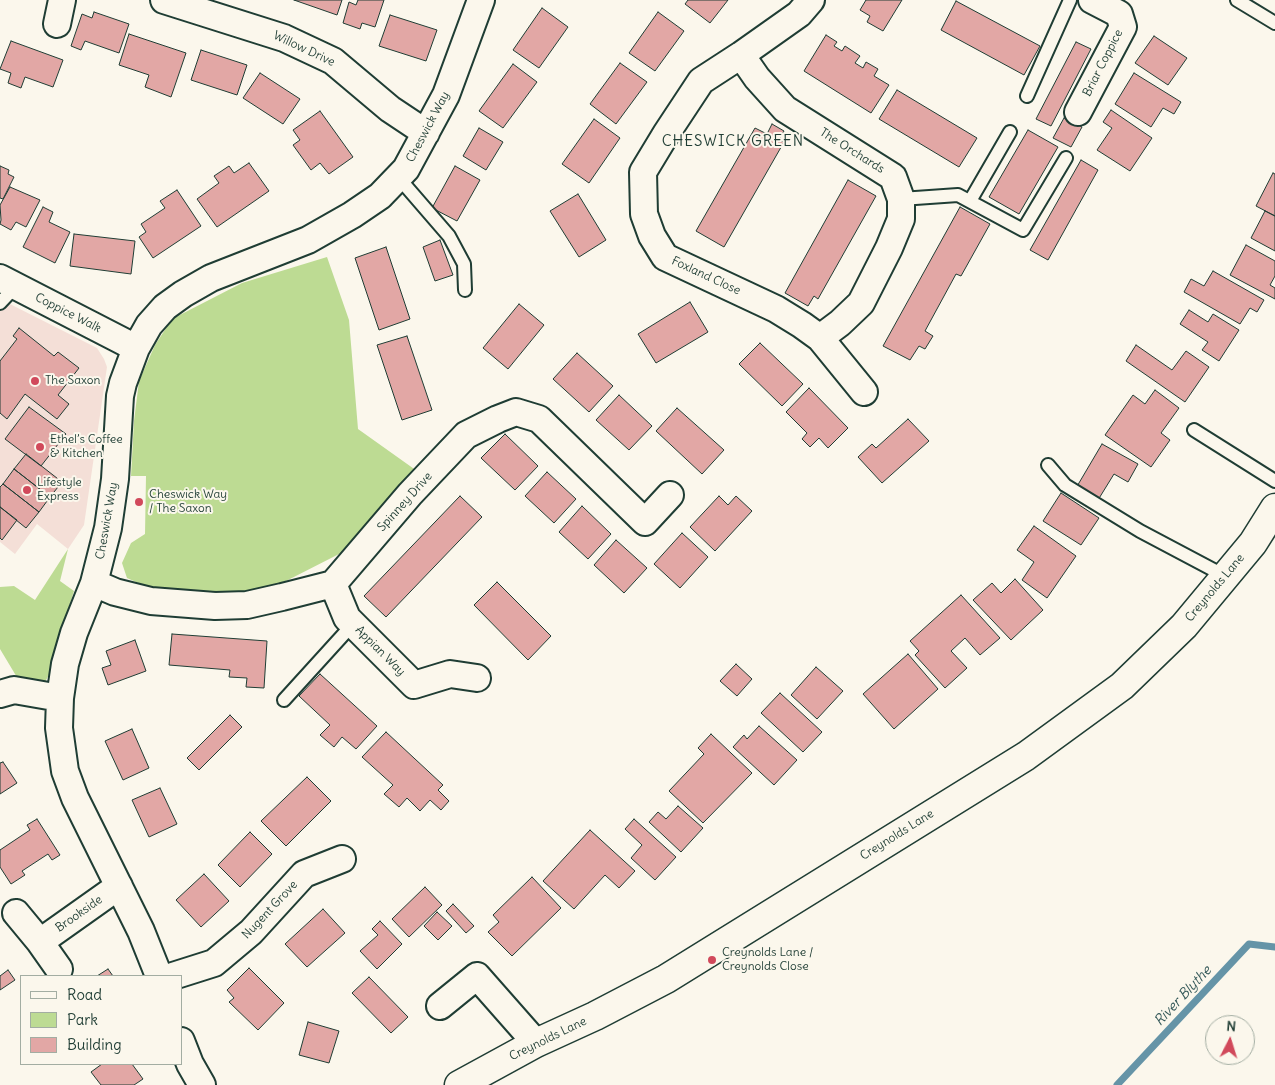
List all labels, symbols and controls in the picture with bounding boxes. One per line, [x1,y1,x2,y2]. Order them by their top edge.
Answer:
street label: Briar Coppice [1080,27,1126,99]
street label: Willow Drive [271,28,337,70]
street label: Cheswick Way [403,89,453,165]
street label: The Orchards [817,125,887,177]
district label: CHESWICK GREEN [660,133,806,151]
street label: Foxland Close [669,254,743,298]
street label: Coppice Walk [33,290,103,336]
place label: The Saxon [45,374,100,388]
marker: The Saxon [29,375,41,387]
place label: Ethel’s Coffee & Kitchen [50,433,123,461]
marker: Ethel’s Coffee & Kitchen [34,441,46,453]
street label: Spinney Drive [375,469,435,535]
place label: Lifestyle Express [37,476,82,504]
street label: Cheswick Way [93,481,121,561]
marker: Lifestyle Express [21,484,33,496]
place label: Cheswick Way / The Saxon [149,488,227,516]
marker: Cheswick Way / The Saxon [133,496,145,508]
street label: Creynolds Lane [1182,551,1248,625]
street label: Appian Way [352,623,408,679]
street label: Creynolds Lane [858,807,936,863]
street label: Nugent Grove [239,878,301,942]
street label: Brookside [53,893,105,935]
place label: Creynolds Lane / Creynolds Close [722,946,813,974]
marker: Creynolds Lane / Creynolds Close [706,954,718,966]
water label: River Blythe [1151,962,1215,1030]
legend [20,975,182,1065]
text: Road [67,985,102,1004]
text: Park [67,1010,98,1029]
street label: Creynolds Lane [507,1014,589,1064]
north arrow [1205,1015,1255,1065]
text: N [1226,1017,1237,1035]
text: Building [67,1035,122,1054]

